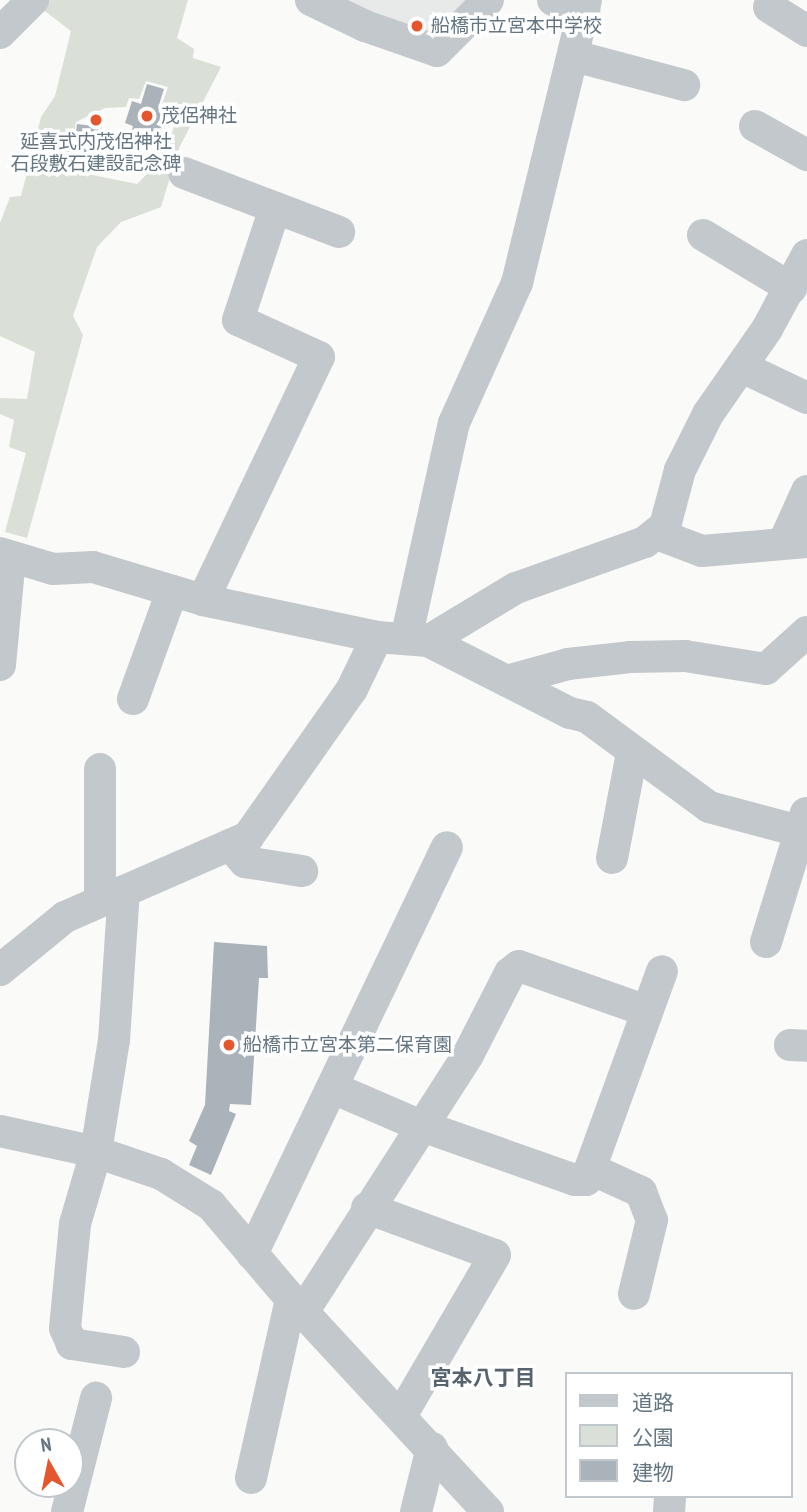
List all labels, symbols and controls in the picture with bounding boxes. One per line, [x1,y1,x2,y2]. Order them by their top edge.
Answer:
place label: 船橋市立宮本中学校 [431,15,602,37]
marker: 船橋市立宮本中学校 [409,18,425,34]
place label: 茂侶神社 [161,105,237,127]
marker: 茂侶神社 [139,108,155,124]
marker: 延喜式内茂侶神社 石段敷石建設記念碑 [88,112,104,128]
place label: 延喜式内茂侶神社 石段敷石建設記念碑 [11,131,181,175]
place label: 船橋市立宮本第二保育園 [243,1034,452,1056]
marker: 船橋市立宮本第二保育園 [221,1037,237,1053]
district label: 宮本八丁目 [431,1365,535,1391]
legend [566,1372,793,1498]
text: 道路 [632,1389,674,1416]
text: 公園 [632,1424,674,1451]
north arrow [14,1428,84,1498]
text: N [39,1432,53,1457]
text: 建物 [632,1459,674,1486]

